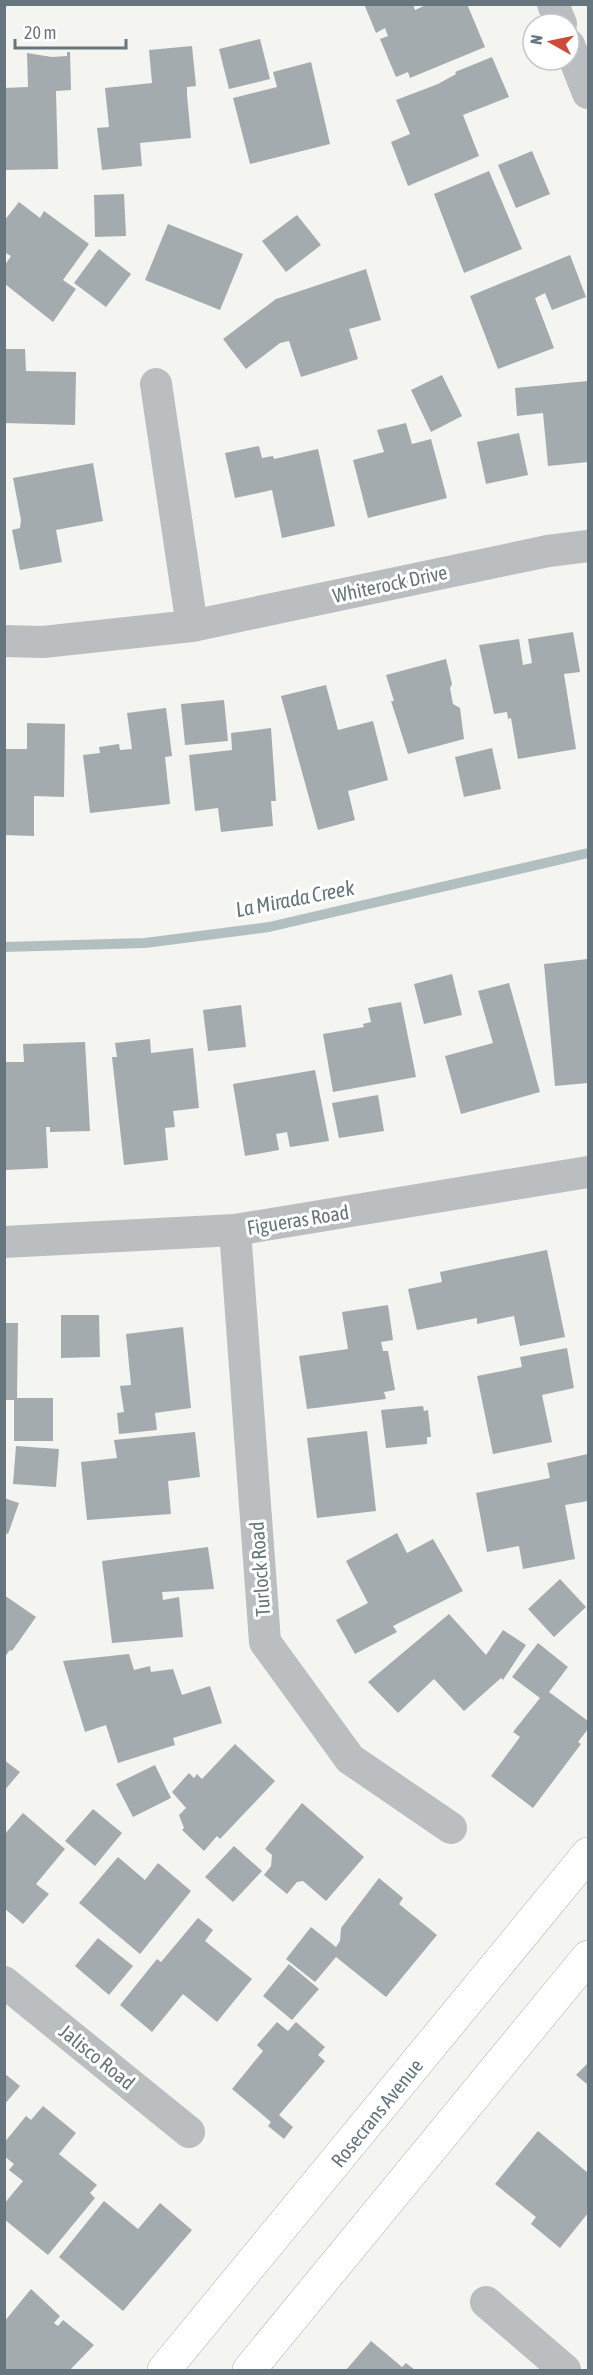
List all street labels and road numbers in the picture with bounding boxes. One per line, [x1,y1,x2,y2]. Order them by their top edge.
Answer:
street label: Whiterock Drive [331,560,449,607]
street label: Figueras Road [245,1200,350,1239]
street label: Turlock Road [245,1521,274,1617]
street label: Jalisco Road [55,2019,140,2094]
street label: Rosecrans Avenue [326,2054,427,2171]

